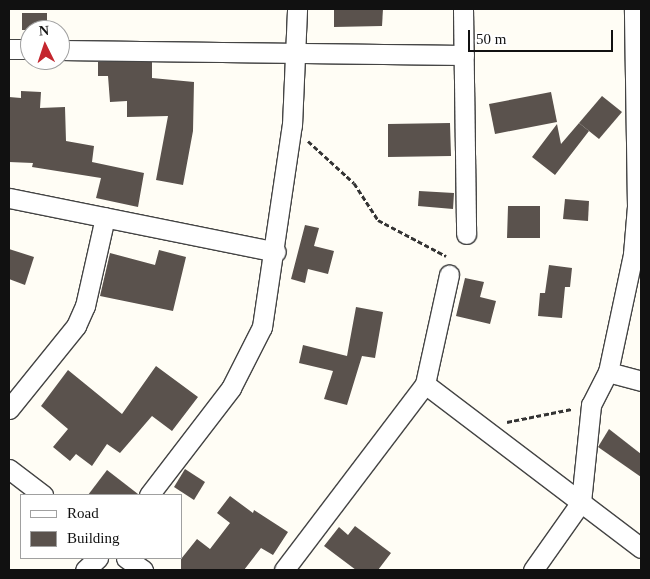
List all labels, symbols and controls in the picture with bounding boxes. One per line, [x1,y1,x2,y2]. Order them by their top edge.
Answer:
north arrow [20,20,70,70]
scale bar [470,20,615,52]
text: N [38,23,50,38]
text: 50 m [476,31,506,47]
legend [20,494,182,559]
text: Road [67,505,99,521]
text: Building [67,530,120,546]

